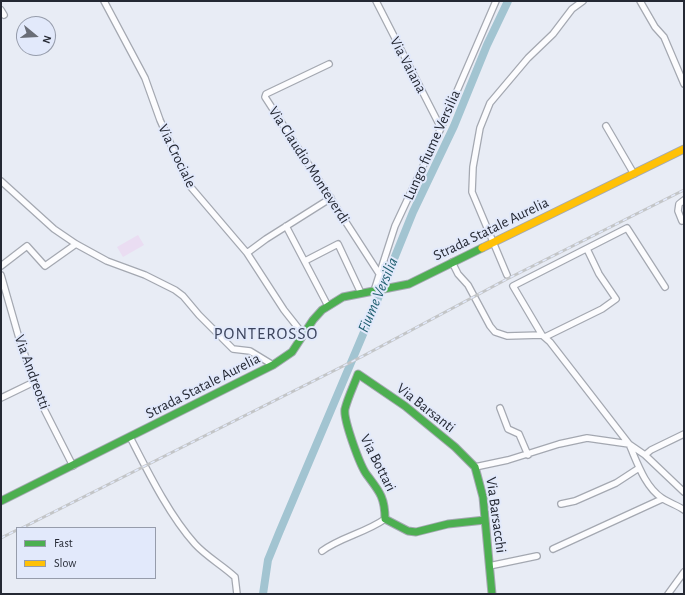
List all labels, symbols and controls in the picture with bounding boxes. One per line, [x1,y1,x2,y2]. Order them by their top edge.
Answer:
north arrow [16,16,56,56]
text: N [41,34,53,45]
street label: Via Vaiana [386,34,430,96]
street label: Lungo fiume Versilia [400,87,464,203]
street label: Via Claudio Monteverdi [264,103,354,227]
street label: Via Crociale [154,121,200,191]
street label: Strada Statale Aurelia [430,193,552,265]
water label: Fiume Versilia [354,255,402,335]
district label: PONTEROSSO [214,324,318,344]
street label: Via Andreotti [10,332,54,412]
street label: Strada Statale Aurelia [143,349,263,423]
street label: Via Barsanti [393,379,459,437]
street label: Via Bottari [356,431,400,495]
street label: Via Barsacchi [482,476,510,554]
legend [16,527,156,579]
text: Fast [54,537,73,549]
text: Slow [54,557,76,569]

